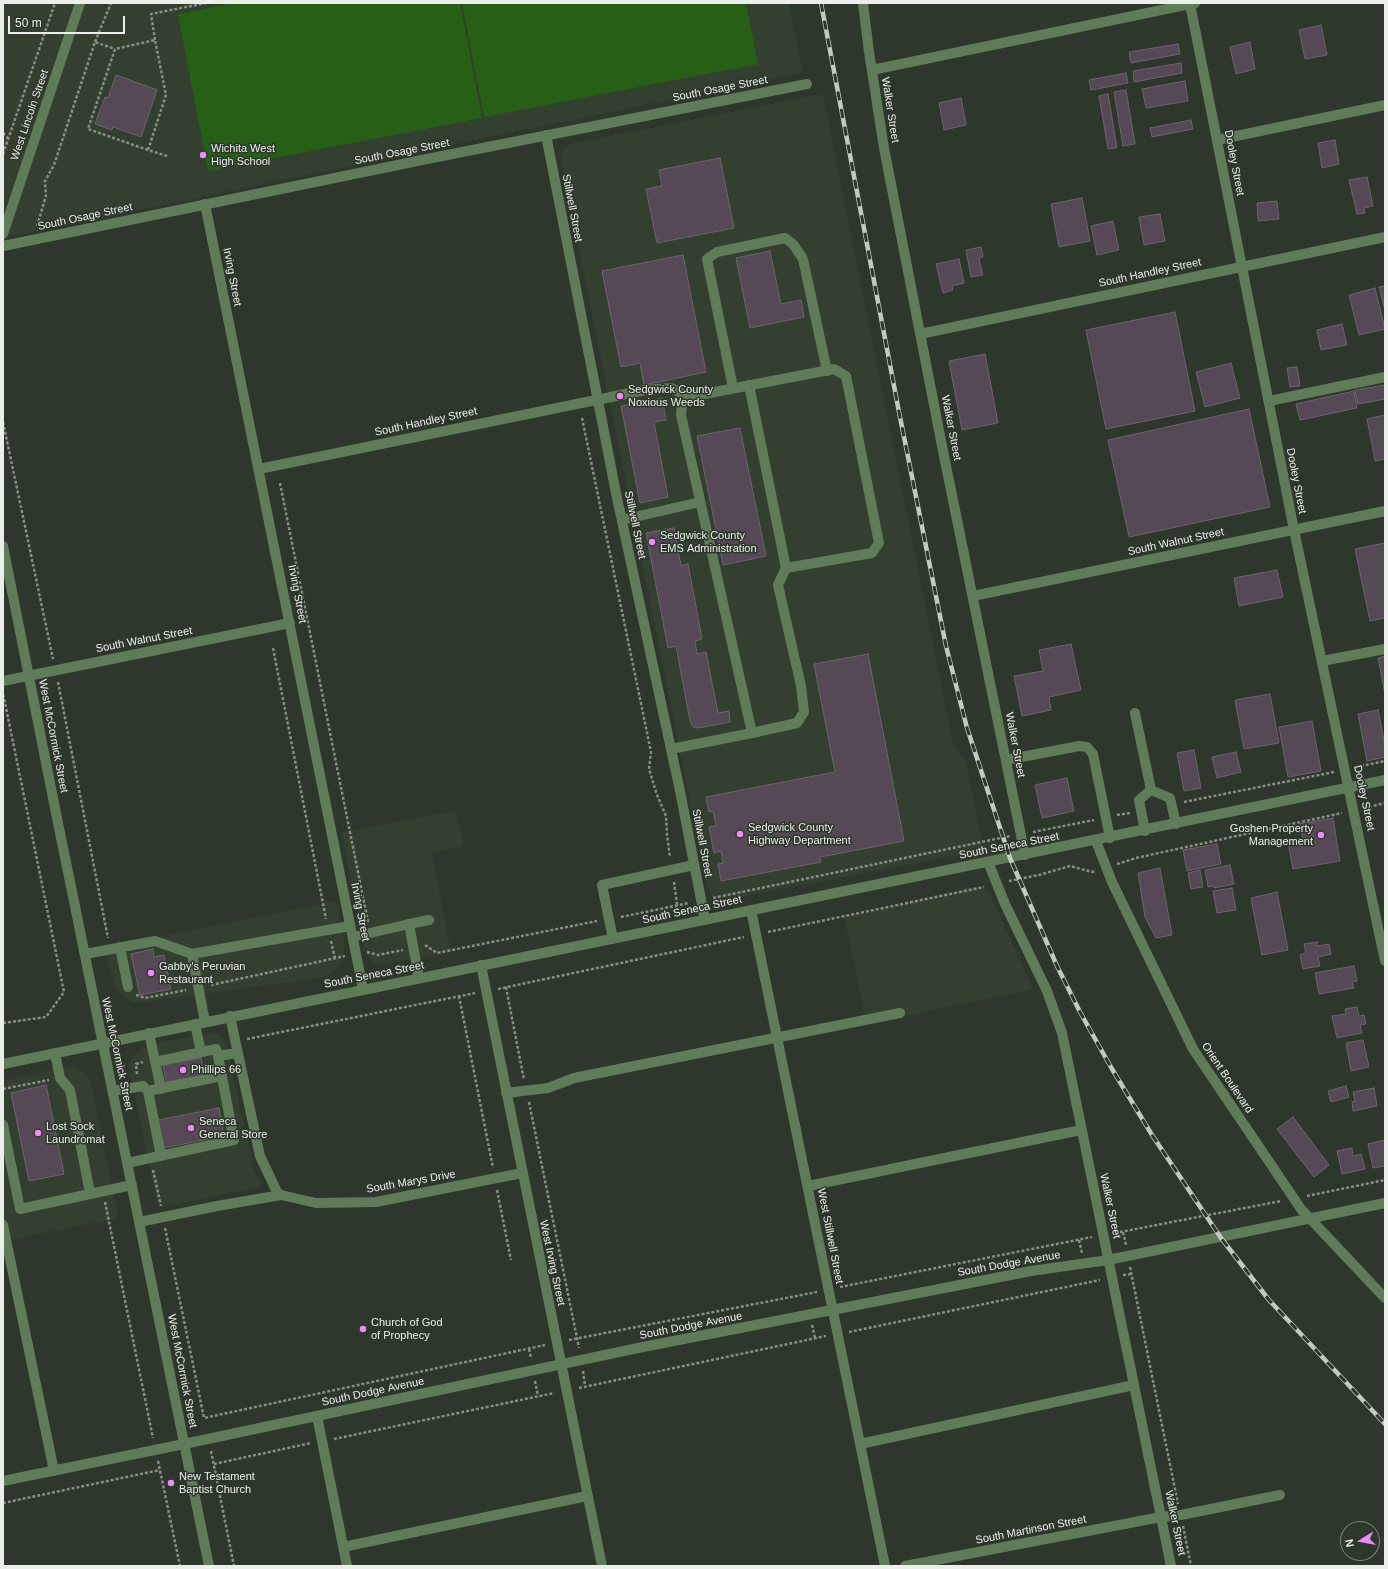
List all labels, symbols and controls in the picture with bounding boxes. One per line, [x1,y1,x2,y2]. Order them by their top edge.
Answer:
scale bar [10,8,127,34]
text: 50 m [15,16,42,30]
street label: West Lincoln Street [8,68,52,162]
street label: South Osage Street [671,73,769,105]
street label: Walker Street [878,76,902,144]
street label: Dooley Street [1221,129,1247,197]
street label: South Osage Street [353,136,451,168]
place label: Wichita West High School [211,142,275,168]
marker: Wichita West High School [198,150,208,160]
street label: Stillwell Street [559,173,585,243]
street label: South Osage Street [36,201,134,233]
street label: Irving Street [220,247,244,307]
street label: South Handley Street [1097,256,1203,290]
place label: Sedgwick County Noxious Weeds [628,383,713,409]
marker: Sedgwick County Noxious Weeds [615,391,625,401]
street label: Walker Street [938,394,964,462]
street label: South Handley Street [373,405,479,439]
street label: Dooley Street [1283,447,1309,515]
street label: Stillwell Street [621,490,649,560]
street label: South Walnut Street [1127,525,1225,559]
place label: Sedgwick County EMS Administration [660,529,757,555]
marker: Sedgwick County EMS Administration [647,537,657,547]
street label: Irving Street [285,564,309,624]
street label: South Walnut Street [95,624,193,656]
street label: West McCormick Street [36,678,70,794]
street label: Walker Street [1002,711,1028,779]
street label: Dooley Street [1351,764,1377,832]
street label: Stillwell Street [689,808,715,878]
place label: Sedgwick County Highway Department [748,821,851,847]
place label: Goshen Property Management [1230,822,1313,848]
marker: Sedgwick County Highway Department [735,829,745,839]
street label: South Seneca Street [958,830,1060,862]
marker: Goshen Property Management [1316,830,1326,840]
street label: Irving Street [348,882,372,942]
street label: South Seneca Street [641,893,743,927]
street label: South Seneca Street [323,959,425,991]
place label: Gabby's Peruvian Restaurant [159,960,245,986]
marker: Gabby's Peruvian Restaurant [146,968,156,978]
street label: West McCormick Street [99,996,135,1112]
street label: Orient Boulevard [1198,1040,1256,1116]
place label: Phillips 66 [191,1063,241,1077]
marker: Phillips 66 [178,1065,188,1075]
place label: Seneca General Store [199,1115,267,1141]
place label: Lost Sock Laundromat [46,1120,105,1146]
marker: Seneca General Store [186,1123,196,1133]
marker: Lost Sock Laundromat [33,1128,43,1138]
street label: South Marys Drive [365,1168,457,1196]
street label: Walker Street [1097,1172,1123,1240]
street label: West Stillwell Street [814,1187,846,1285]
street label: West Irving Street [536,1219,568,1307]
street label: South Dodge Avenue [956,1248,1062,1280]
street label: South Dodge Avenue [639,1310,743,1342]
street label: West McCormick Street [165,1313,199,1429]
place label: Church of God of Prophecy [371,1316,443,1342]
marker: Church of God of Prophecy [358,1324,368,1334]
street label: South Dodge Avenue [321,1375,425,1409]
place label: New Testament Baptist Church [179,1470,255,1496]
marker: New Testament Baptist Church [166,1478,176,1488]
street label: Walker Street [1162,1489,1188,1557]
street label: South Martinson Street [975,1513,1087,1547]
north arrow [1340,1521,1380,1561]
text: N [1343,1538,1356,1548]

